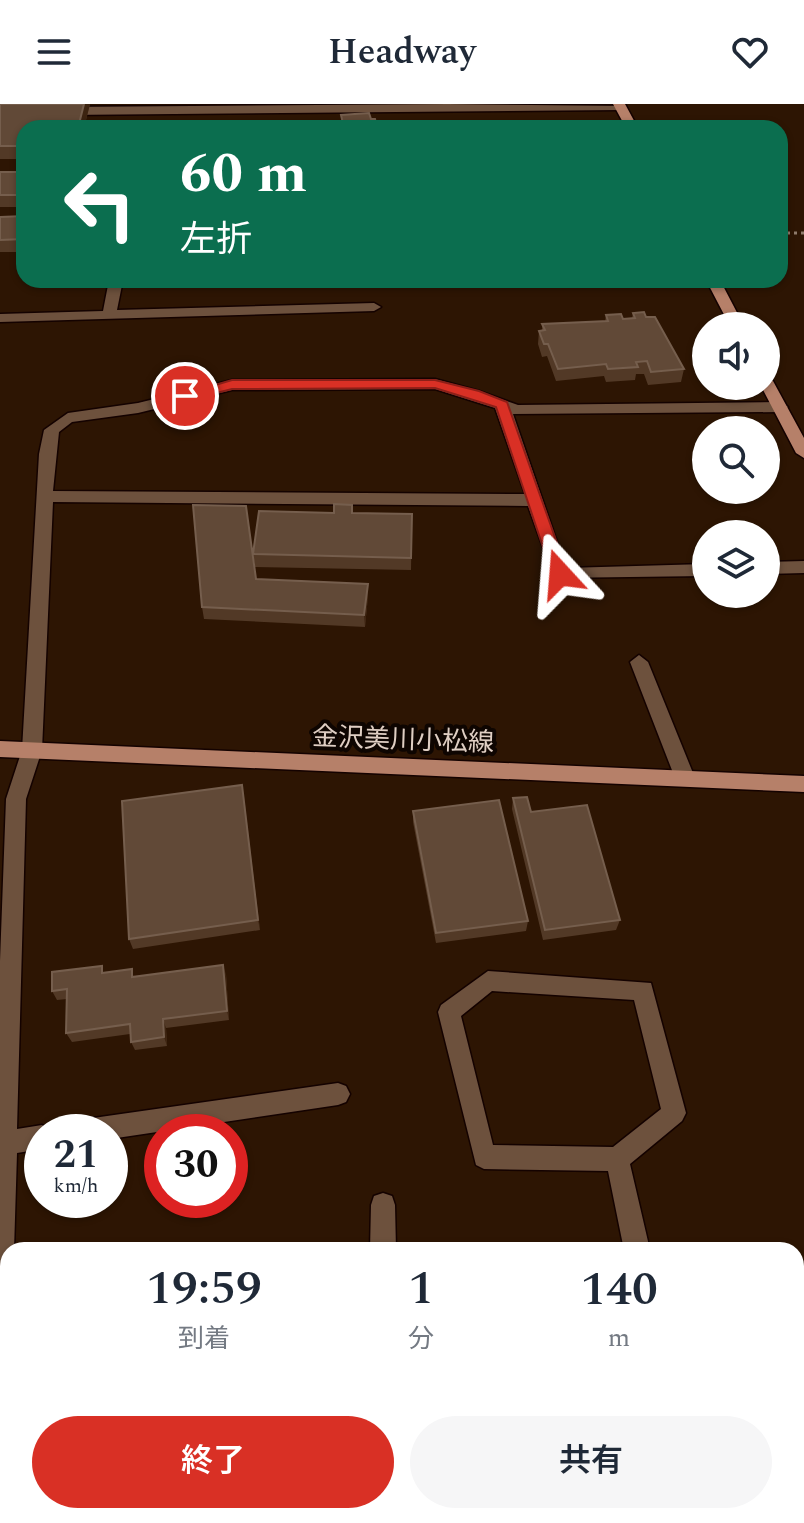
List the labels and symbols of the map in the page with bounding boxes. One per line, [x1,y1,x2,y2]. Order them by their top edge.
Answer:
pin [151,362,219,430]
position arrow [518,532,602,616]
street label: 金沢美川小松線 [311,717,495,763]
speed limit sign: 30 [144,1114,248,1218]

